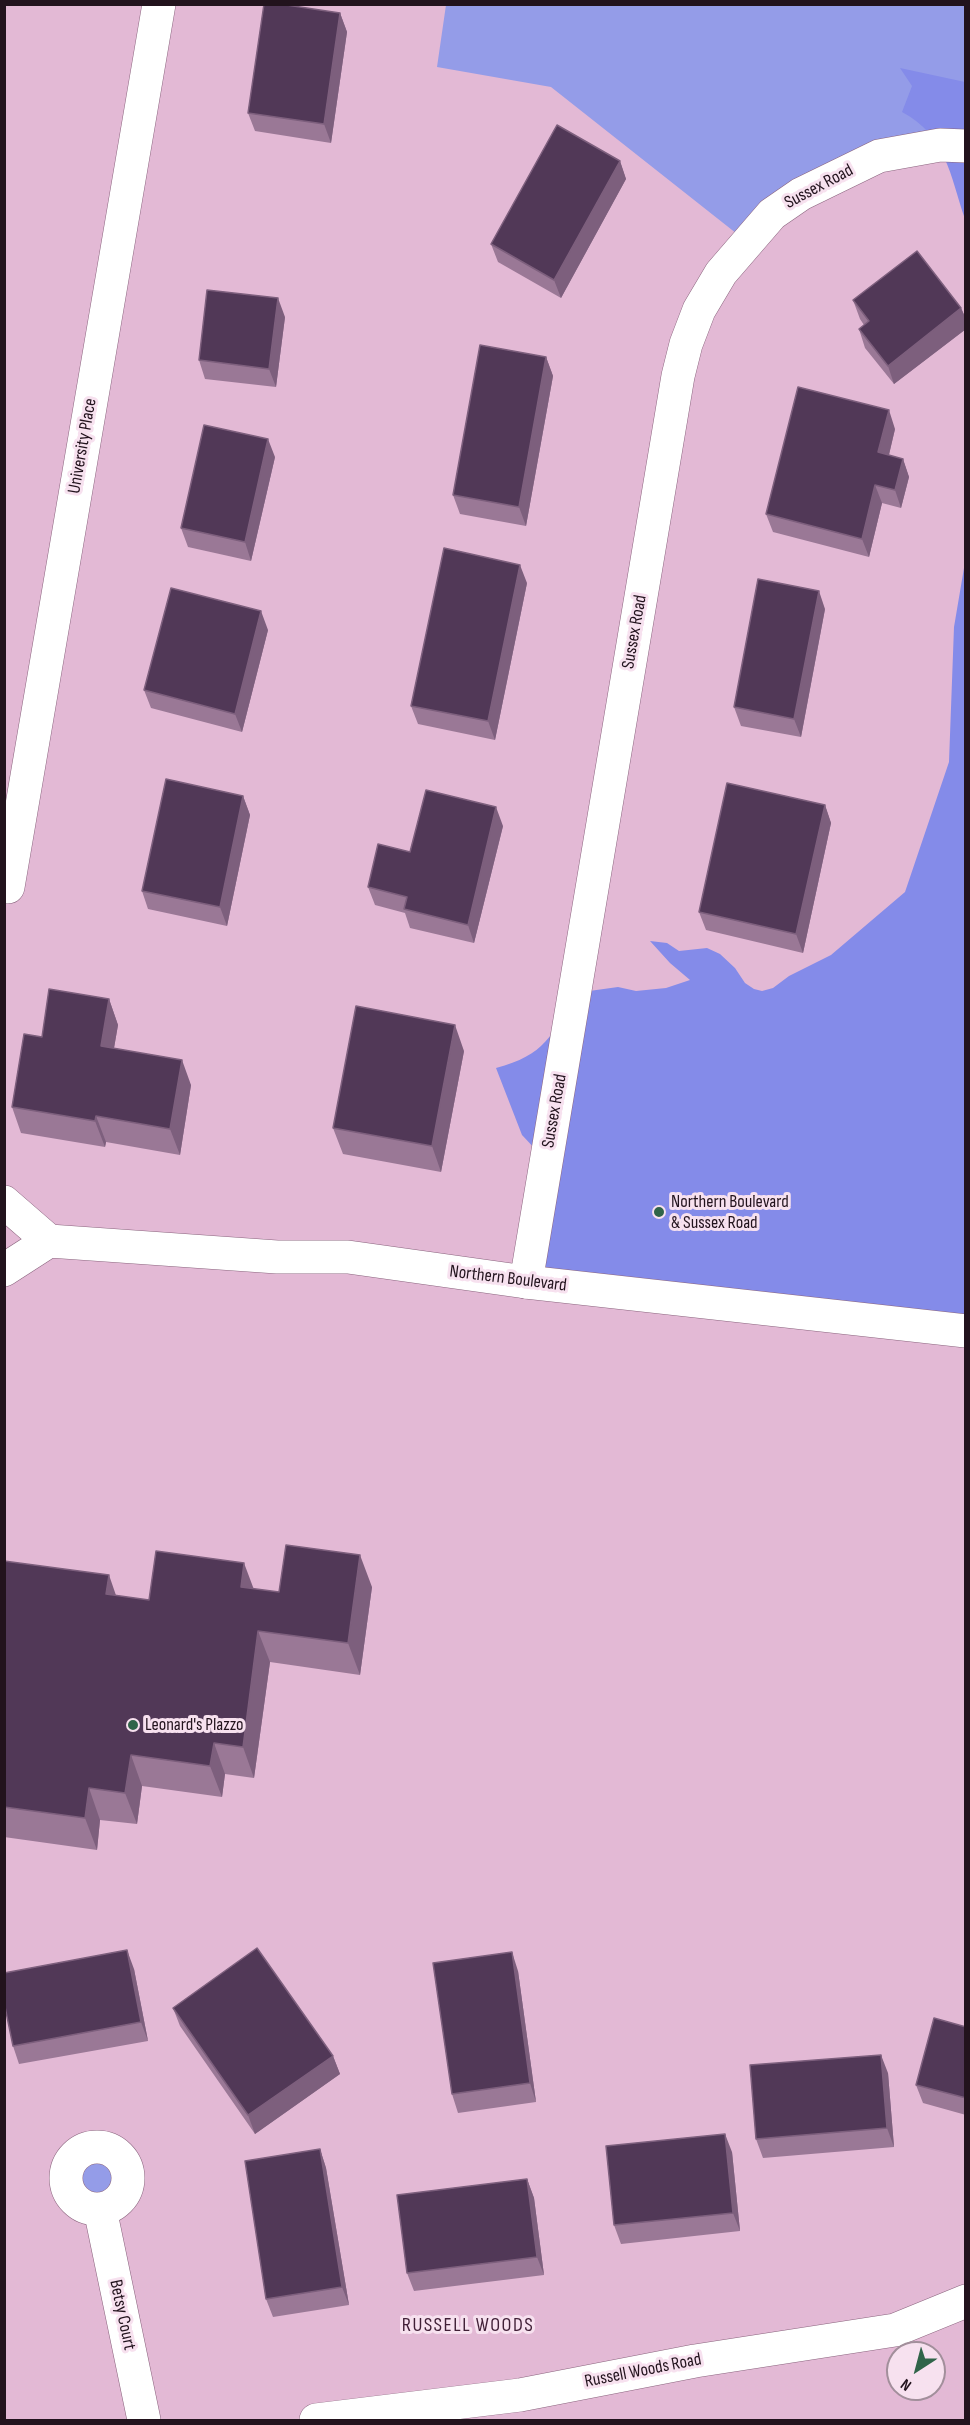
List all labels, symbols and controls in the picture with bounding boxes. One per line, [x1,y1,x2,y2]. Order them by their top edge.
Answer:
street label: Sussex Road [781,160,857,214]
street label: University Place [64,397,102,495]
street label: Sussex Road [618,593,652,671]
street label: Sussex Road [538,1072,572,1150]
place label: Northern Boulevard & Sussex Road [671,1191,789,1234]
marker: Northern Boulevard & Sussex Road [652,1205,666,1219]
street label: Northern Boulevard [448,1261,568,1297]
place label: Leonard's Plazzo [145,1714,243,1736]
marker: Leonard's Plazzo [126,1718,140,1732]
street label: Betsy Court [104,2278,140,2352]
district label: RUSSELL WOODS [402,2314,534,2338]
north arrow [886,2341,946,2401]
street label: Russell Woods Road [583,2349,703,2393]
text: N [897,2374,915,2395]

